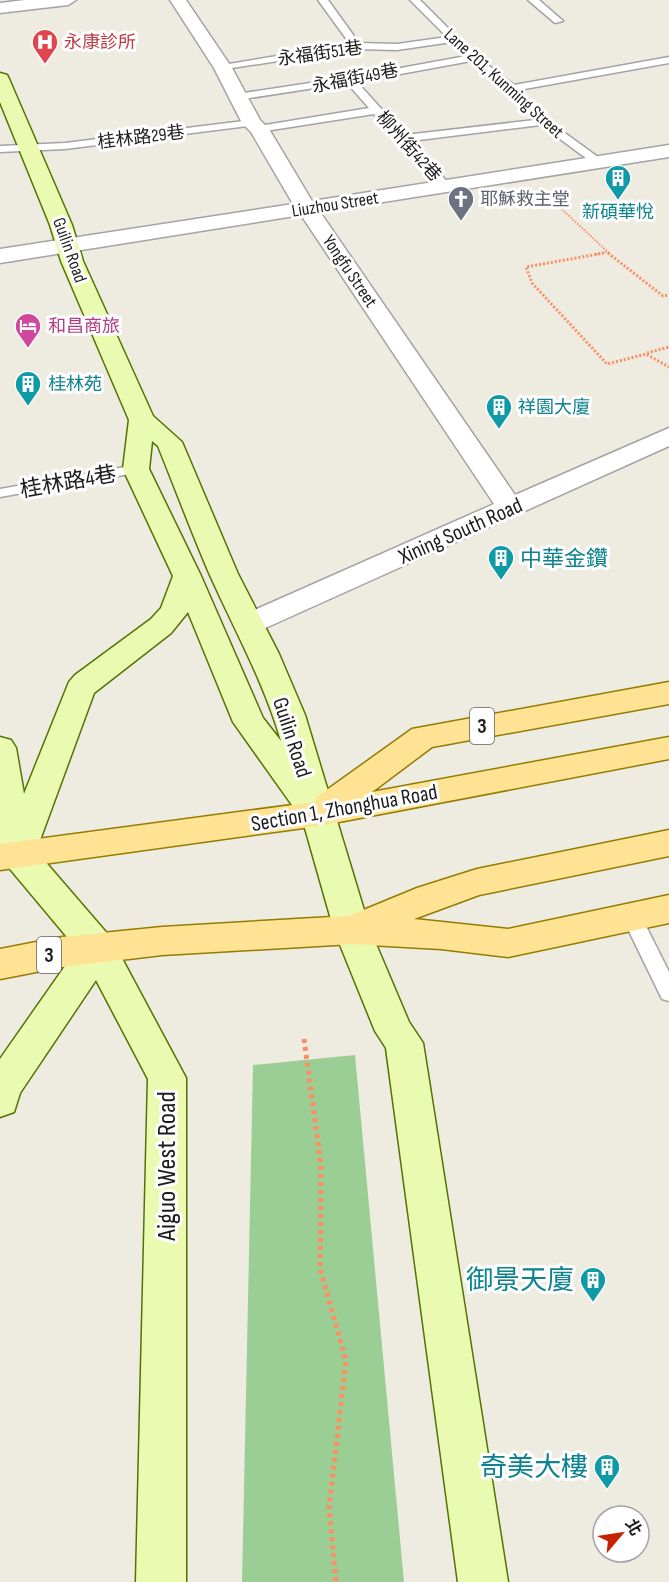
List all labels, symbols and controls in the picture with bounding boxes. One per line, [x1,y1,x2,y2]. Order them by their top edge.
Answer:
street label: Lane 201, Kunming Street [440,24,568,143]
hospital icon: 永康診所 [30,27,60,65]
place label: 永康診所 [64,32,136,53]
street label: 永福街51巷 [276,37,364,70]
street label: 永福街49巷 [310,60,400,97]
street label: 柳州街42巷 [372,107,446,186]
street label: 桂林路29巷 [96,122,186,153]
building icon: 新碩華悅 [603,163,633,201]
church icon: 耶穌救主堂 [446,184,476,222]
street label: Liuzhou Street [290,187,380,222]
place label: 耶穌救主堂 [480,189,570,210]
place label: 新碩華悅 [582,202,654,223]
street label: Guilin Road [48,215,91,285]
street label: Yongfu Street [318,231,382,312]
hotel icon: 和昌商旅 [13,311,43,349]
place label: 和昌商旅 [48,316,120,337]
building icon: 桂林苑 [13,369,43,407]
place label: 桂林苑 [48,374,102,395]
building icon: 祥園大廈 [484,392,514,430]
place label: 祥園大廈 [518,397,590,418]
street label: 桂林路4巷 [18,461,118,504]
street label: Xining South Road [394,492,527,571]
building icon: 中華金鑽 [486,543,516,581]
place label: 中華金鑽 [520,546,608,573]
street label: Guilin Road [266,694,317,781]
road number: 3 [470,708,494,744]
street label: Section 1, Zhonghua Road [249,779,440,838]
road number: 3 [37,937,61,973]
street label: Aiguo West Road [151,1091,183,1242]
place label: 御景天廈 [466,1265,574,1297]
building icon: 御景天廈 [578,1265,608,1303]
place label: 奇美大樓 [480,1452,588,1484]
building icon: 奇美大樓 [592,1452,622,1490]
north arrow [591,1504,651,1564]
text: 北 [621,1516,645,1539]

